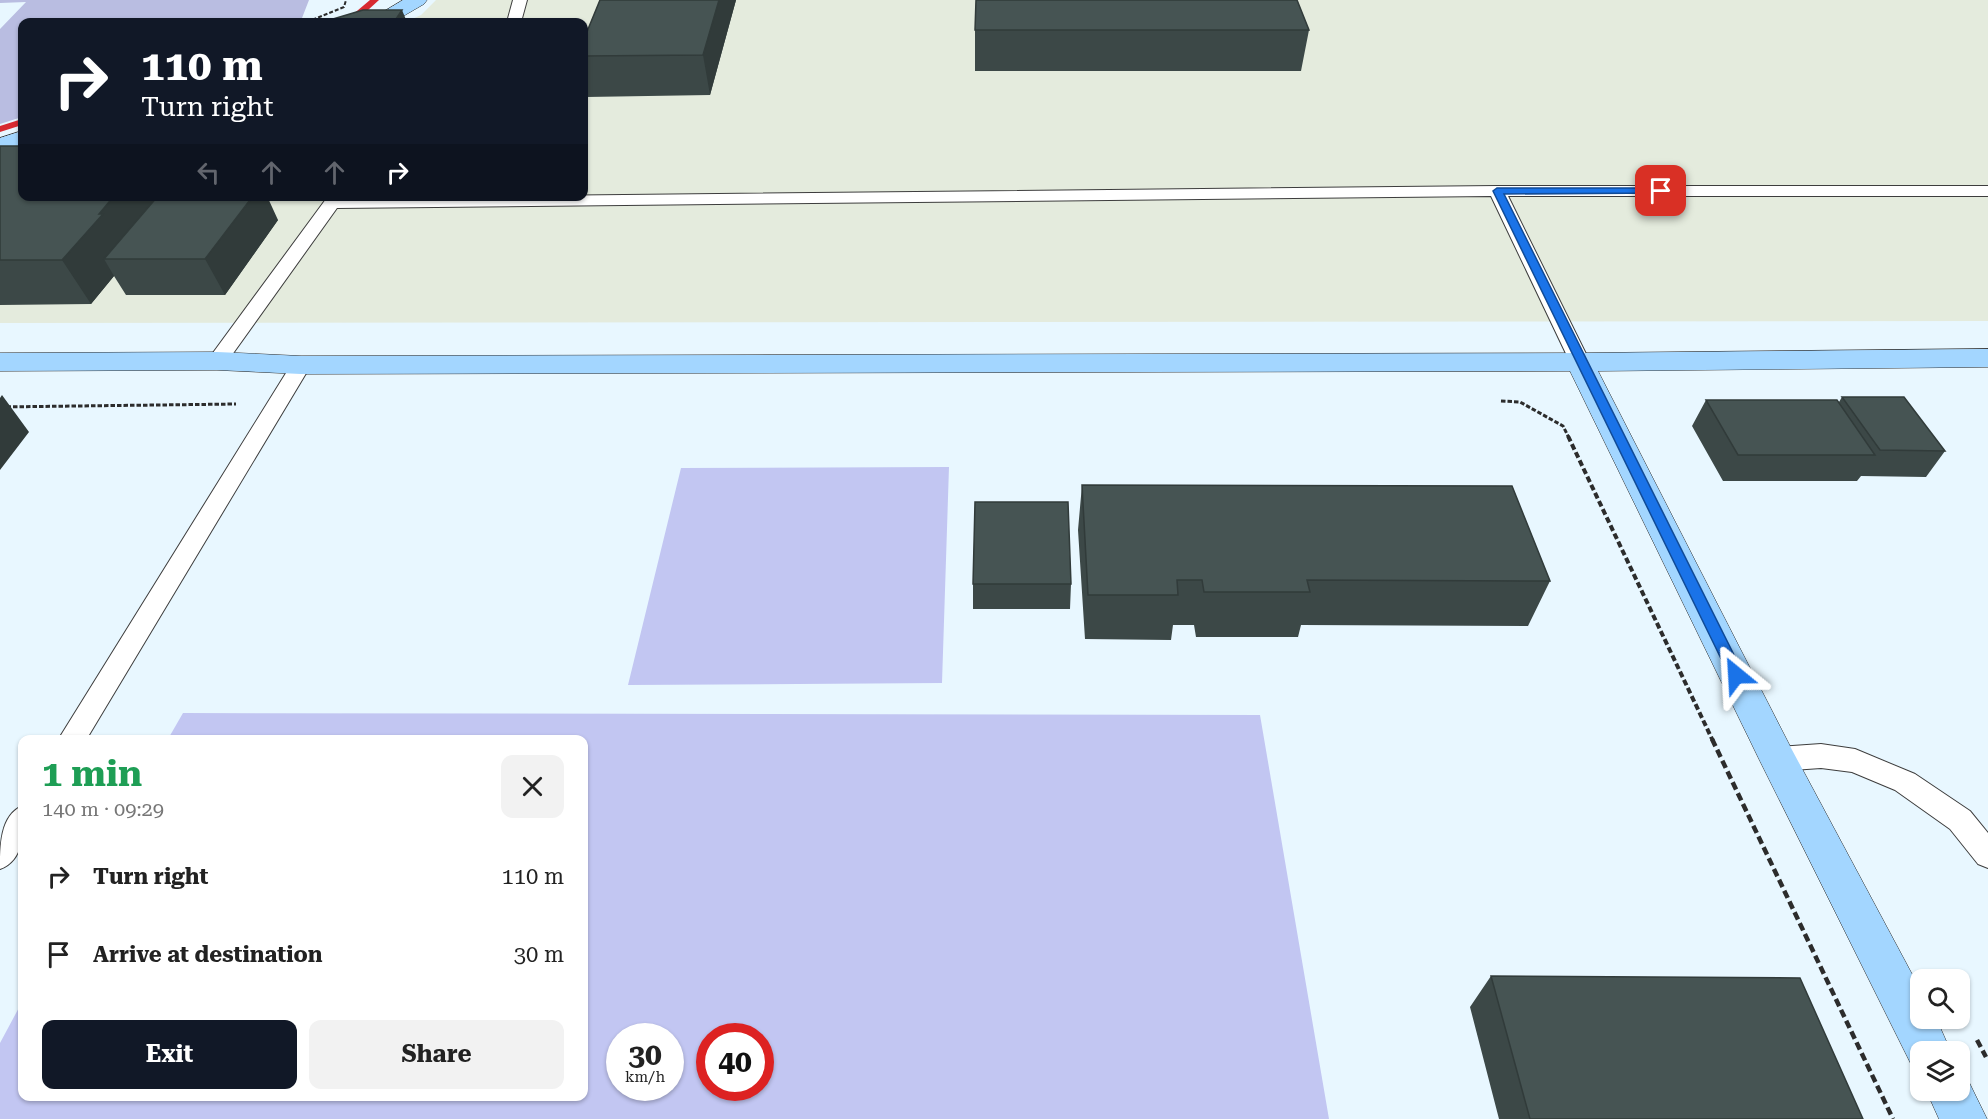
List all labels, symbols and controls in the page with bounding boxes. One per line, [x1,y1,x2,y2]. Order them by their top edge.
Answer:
text: 110 m [141,41,263,90]
icon: right [42,42,120,120]
text: Turn right [141,91,274,123]
icon: left [192,156,225,189]
icon: ahead [255,156,288,189]
icon: ahead [318,156,351,189]
icon: right [381,156,414,189]
pin [1635,165,1686,216]
icon: arrive [1644,174,1677,207]
position arrow [1704,643,1768,707]
text: 1 min [42,753,142,795]
button: close [501,755,564,818]
text: 140 m · 09:29 [42,797,164,821]
icon: right [42,860,75,893]
text: Turn right [93,864,208,889]
text: 110 m [501,864,564,889]
icon: arrive [42,938,75,971]
text: Arrive at destination [93,942,322,967]
text: 30 m [514,942,564,967]
map controls [1910,969,1970,1101]
button: search [1910,969,1970,1029]
button: Exit [42,1020,297,1089]
button: Share [309,1020,564,1089]
speed limit sign: 40 [696,1023,774,1101]
text: 30 [628,1037,662,1072]
button: layers [1910,1041,1970,1101]
text: km/h [625,1068,665,1086]

